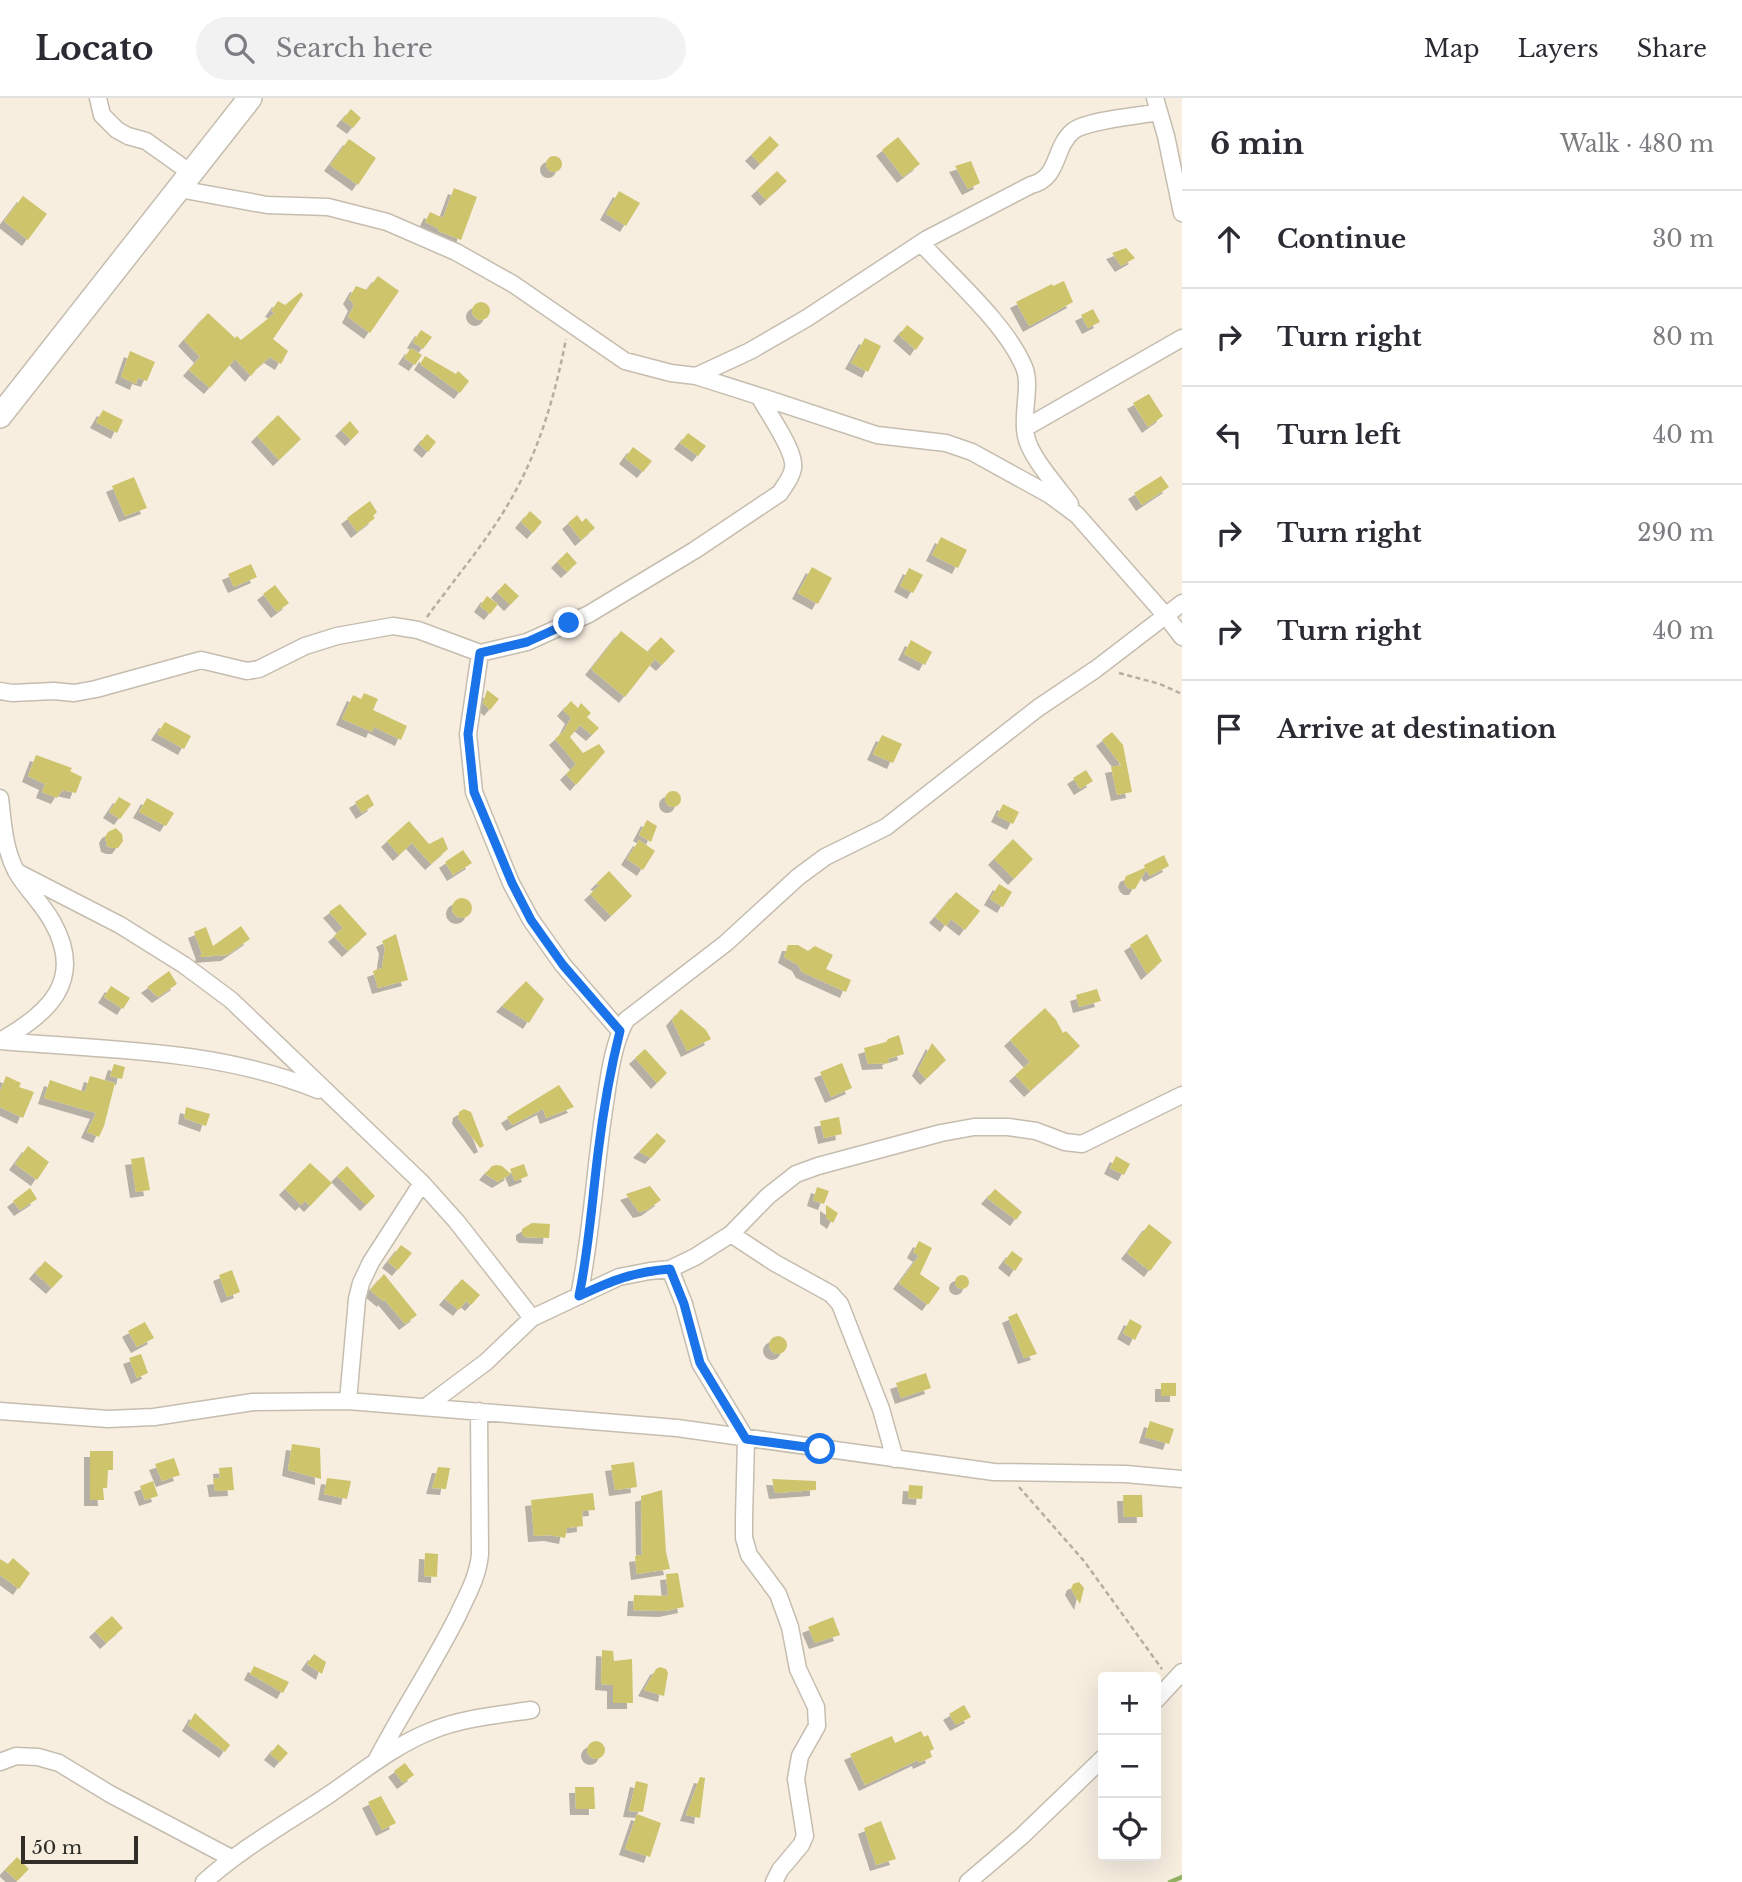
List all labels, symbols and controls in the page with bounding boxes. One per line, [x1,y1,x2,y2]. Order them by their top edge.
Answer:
search box [196,17,686,80]
text: Locato [35,28,154,69]
icon: search [220,29,258,67]
text: Search here [276,32,433,64]
text: Map [1424,34,1480,63]
text: Layers [1518,34,1599,63]
text: Share [1637,34,1707,63]
text: 6 min [1210,125,1304,162]
text: Walk · 480 m [1560,130,1714,158]
icon: ahead [1210,220,1248,258]
text: Continue [1277,223,1406,255]
text: 30 m [1652,225,1714,253]
icon: right [1210,318,1248,356]
text: Turn right [1277,321,1422,353]
text: 80 m [1652,323,1714,351]
icon: left [1210,416,1248,454]
text: Turn left [1277,419,1401,451]
text: 40 m [1653,421,1714,449]
icon: right [1210,514,1248,552]
text: Turn right [1277,517,1422,549]
text: 290 m [1637,519,1714,547]
route end [553,607,584,638]
icon: right [1210,612,1248,650]
text: Turn right [1277,615,1422,647]
text: 40 m [1653,617,1714,645]
icon: arrive [1210,710,1248,748]
text: Arrive at destination [1277,713,1557,745]
route start [804,1433,835,1464]
map controls [1098,1672,1161,1861]
button: + [1098,1672,1161,1735]
button: − [1098,1735,1161,1798]
button: locate [1098,1798,1161,1861]
scale bar [21,1833,138,1865]
text: 50 m [32,1836,82,1859]

